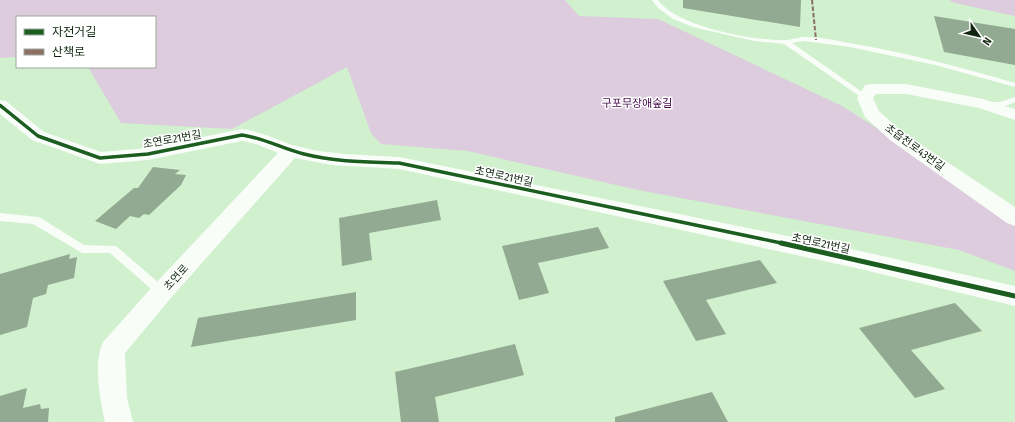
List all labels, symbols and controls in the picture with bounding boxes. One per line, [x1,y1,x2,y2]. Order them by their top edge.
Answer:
legend [16,16,156,68]
north arrow [959,16,999,56]
text: 자전거길 [52,25,96,39]
text: N [980,35,994,48]
text: 산책로 [52,45,85,59]
park label: 구포무장애숲길 [602,97,672,110]
street label: 초읍천로43번길 [882,121,947,173]
street label: 초연로21번길 [142,128,203,151]
street label: 초연로21번길 [473,164,534,189]
street label: 초연로21번길 [790,231,851,256]
street label: 초연로 [161,262,191,293]

